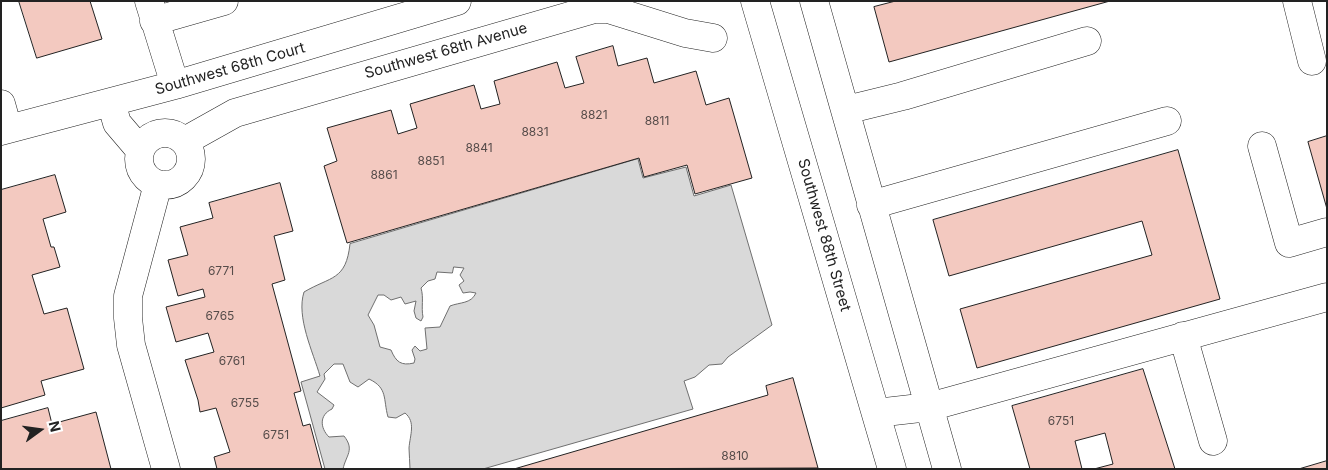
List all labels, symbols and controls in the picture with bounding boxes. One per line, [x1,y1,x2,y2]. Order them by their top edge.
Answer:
street label: Southwest 68th Avenue [363,19,529,83]
street label: Southwest 68th Court [153,39,307,99]
house number: 8821 [580,108,608,122]
house number: 8811 [645,114,669,128]
house number: 8831 [521,125,549,139]
house number: 8841 [465,141,493,155]
house number: 8851 [417,154,445,168]
street label: Southwest 88th Street [794,157,854,313]
house number: 8861 [370,168,398,182]
house number: 6771 [208,264,234,278]
house number: 6765 [206,309,234,323]
house number: 6761 [219,354,245,368]
house number: 6755 [231,396,259,410]
north arrow [15,405,65,455]
house number: 6751 [1048,414,1074,428]
text: N [45,419,65,433]
house number: 6751 [263,428,289,442]
house number: 8810 [721,449,749,463]

